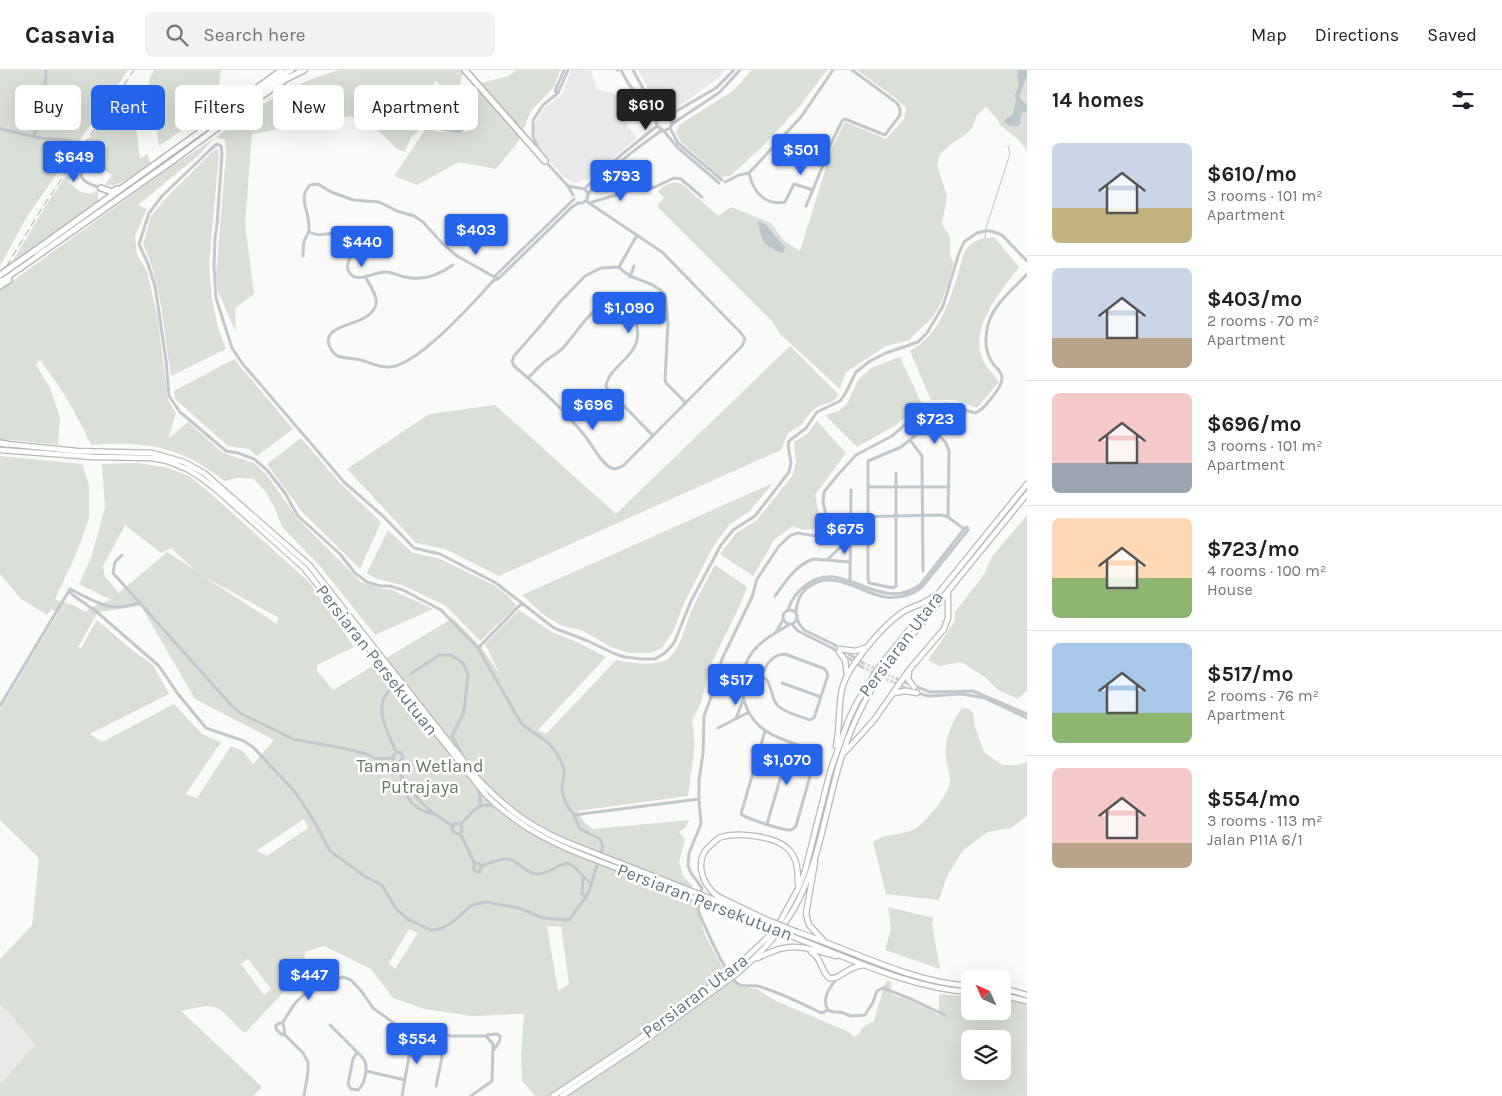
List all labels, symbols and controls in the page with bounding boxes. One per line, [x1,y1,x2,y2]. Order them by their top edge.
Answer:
search box [145,12,495,57]
text: Casavia [25,21,115,49]
icon: search [163,21,191,49]
text: Search here [203,24,306,46]
text: Map [1251,24,1287,46]
text: Directions [1315,24,1399,46]
text: Saved [1427,24,1477,46]
chip: Buy [15,85,81,130]
chip: Rent [91,85,165,130]
chip: Filters [175,85,263,130]
chip: New [273,85,344,130]
chip: Apartment [354,85,478,130]
icon: filters [1449,86,1477,114]
pin: $610 [616,88,676,131]
text: 14 homes [1052,88,1144,112]
text: $610 [628,95,664,114]
pin: $501 [771,134,831,176]
pin: $649 [44,140,104,183]
text: $501 [783,140,819,159]
text: $649 [54,147,94,166]
pin: $793 [591,160,651,202]
text: $610/mo [1207,162,1297,186]
icon: home [1092,163,1152,223]
text: $793 [602,166,640,185]
text: 3 rooms · 101 m² [1207,186,1323,205]
text: Apartment [1207,205,1285,224]
pin: $403 [446,214,506,256]
text: $403 [456,220,496,239]
pin: $440 [332,226,392,268]
text: $440 [342,232,382,251]
text: $403/mo [1207,287,1302,311]
icon: home [1092,288,1152,348]
pin: $1,090 [588,292,670,334]
text: $1,090 [604,298,654,317]
text: 2 rooms · 70 m² [1207,311,1319,330]
text: Apartment [1207,330,1285,349]
pin: $696 [563,388,623,431]
text: $696 [573,395,613,414]
pin: $723 [905,402,965,445]
text: $723 [916,409,954,428]
text: $696/mo [1207,412,1302,436]
icon: home [1092,413,1152,473]
text: 3 rooms · 101 m² [1207,436,1323,455]
text: Apartment [1207,455,1285,474]
pin: $675 [815,512,875,555]
text: $675 [826,519,864,538]
text: $723/mo [1207,537,1299,561]
icon: home [1092,538,1152,598]
text: 4 rooms · 100 m² [1207,561,1326,580]
street label: Persiaran Persekutuan [311,580,443,740]
text: House [1207,580,1253,599]
street label: Persiaran Utara [854,587,948,701]
text: $517/mo [1207,662,1293,686]
icon: home [1092,663,1152,723]
pin: $517 [706,664,766,706]
text: $517 [719,670,753,689]
text: 2 rooms · 76 m² [1207,686,1319,705]
text: Apartment [1207,705,1285,724]
pin: $1,070 [746,744,828,786]
text: $1,070 [763,750,811,769]
park label: Taman Wetland Putrajaya [356,755,484,798]
text: $554/mo [1207,787,1300,811]
icon: home [1092,788,1152,848]
text: 3 rooms · 113 m² [1207,811,1323,830]
text: Jalan P11A 6/1 [1207,830,1303,849]
street label: Persiaran Persekutuan [614,858,796,946]
street label: Persiaran Utara [638,949,752,1043]
pin: $447 [279,958,339,1001]
text: $447 [290,965,328,984]
north arrow [961,970,1011,1020]
map controls [961,970,1011,1080]
pin: $554 [387,1022,447,1065]
text: $554 [397,1029,437,1048]
button: layers [961,1030,1011,1080]

